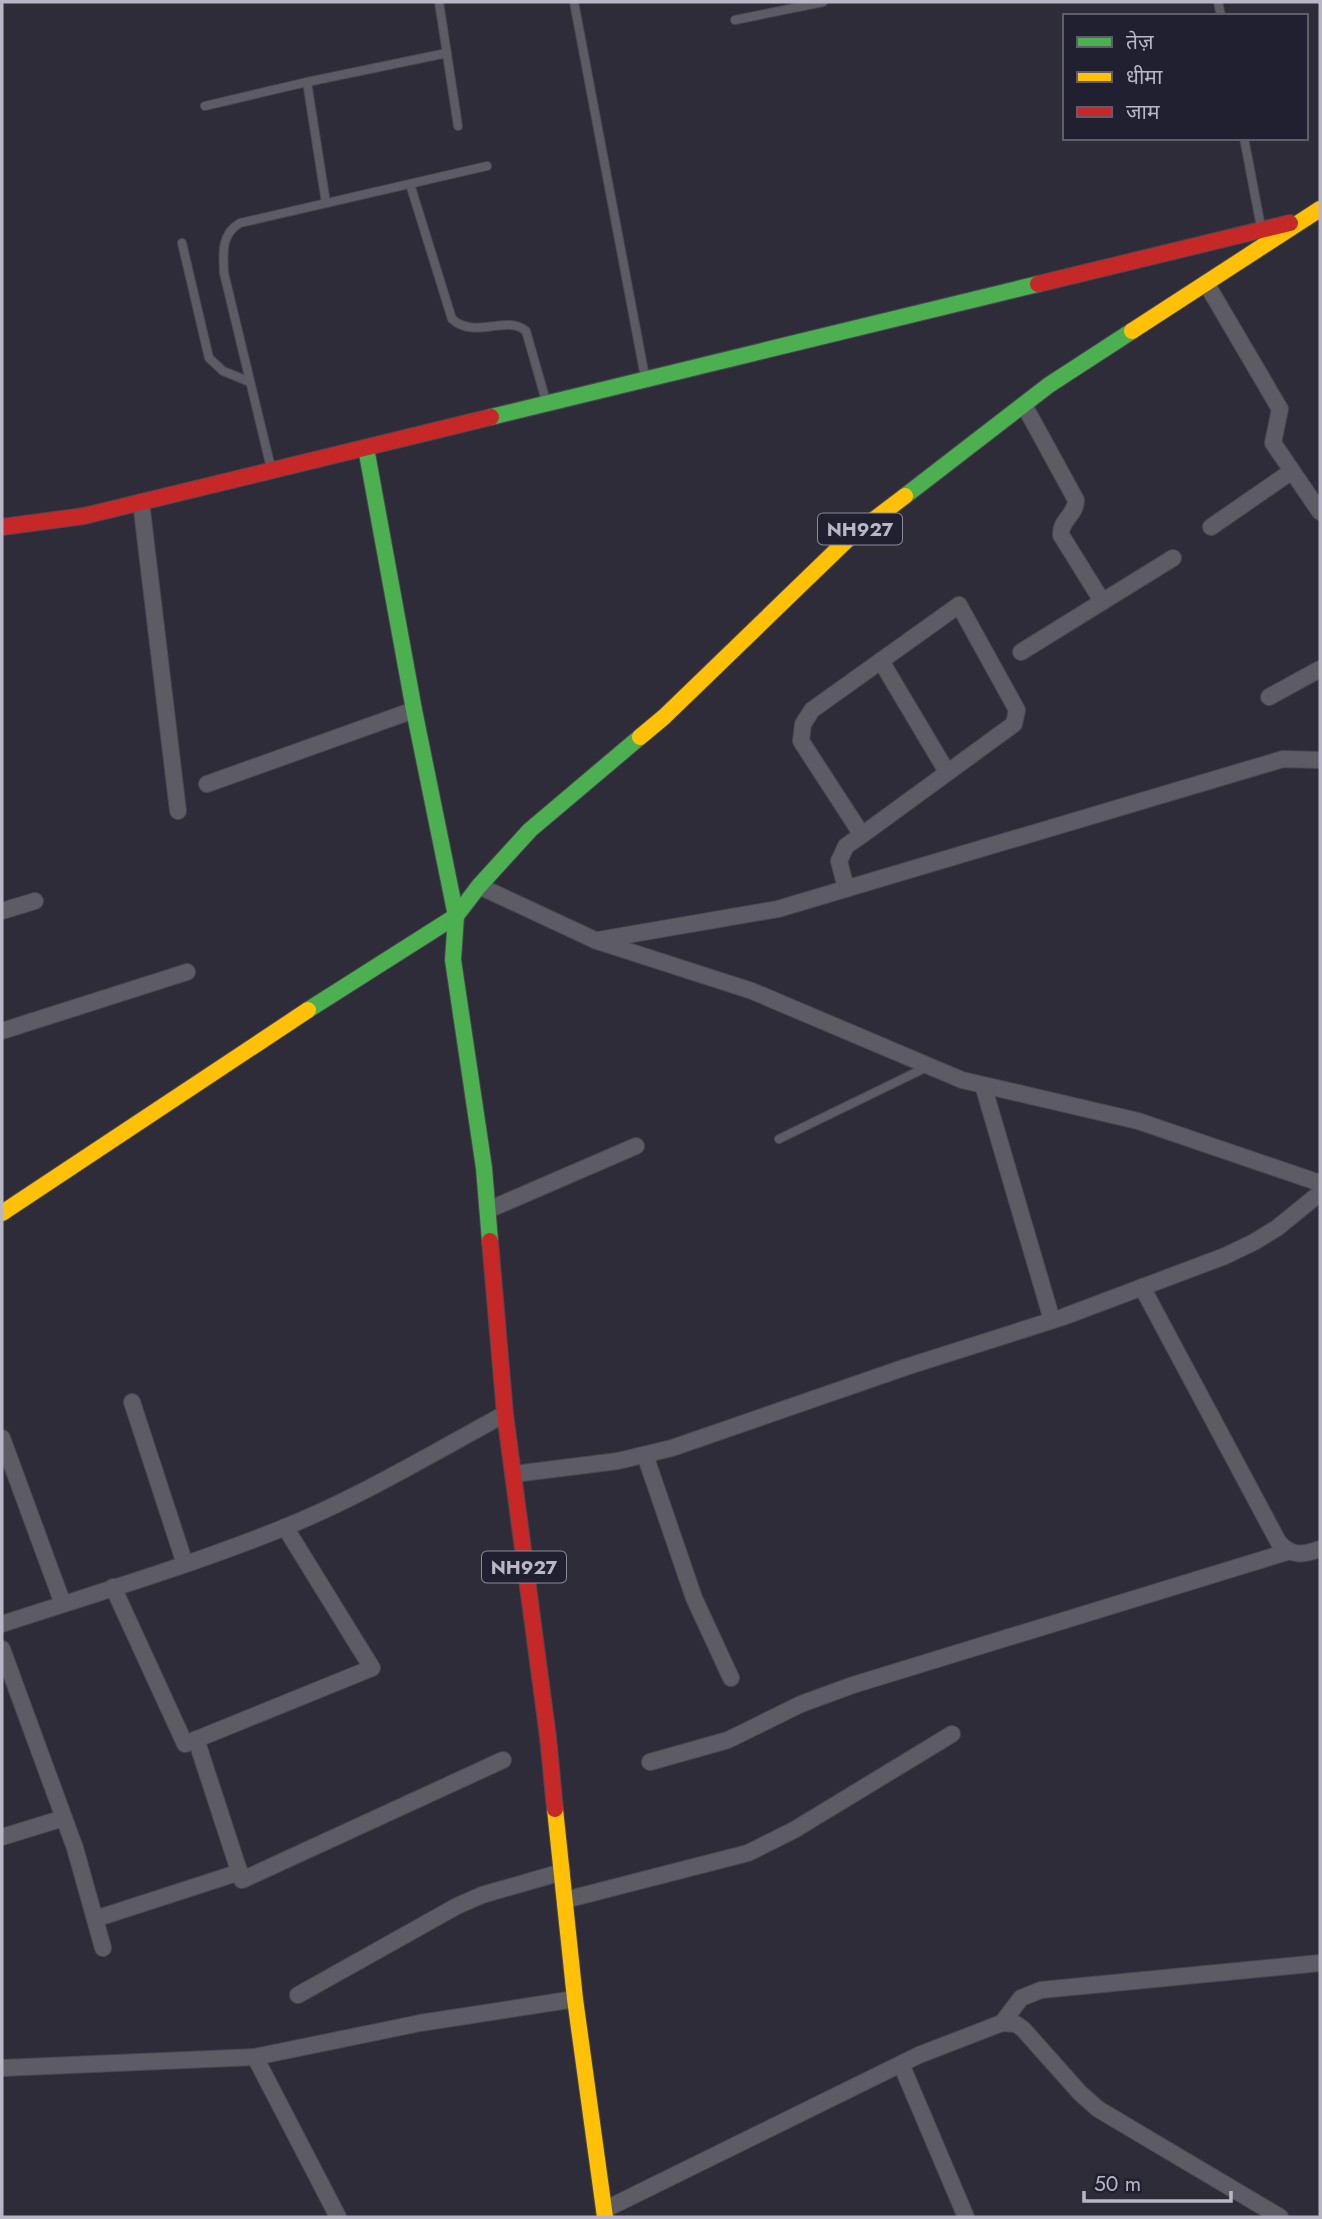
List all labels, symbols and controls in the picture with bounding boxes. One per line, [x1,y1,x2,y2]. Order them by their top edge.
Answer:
legend [1063,14,1308,140]
text: तेज़ [1126,27,1154,57]
text: धीमा [1126,62,1163,92]
text: जाम [1126,97,1160,127]
road number: NH927 [818,514,902,544]
road number: NH927 [482,1552,566,1582]
scale bar [1084,2160,1231,2204]
text: 50 m [1094,2169,1141,2199]

